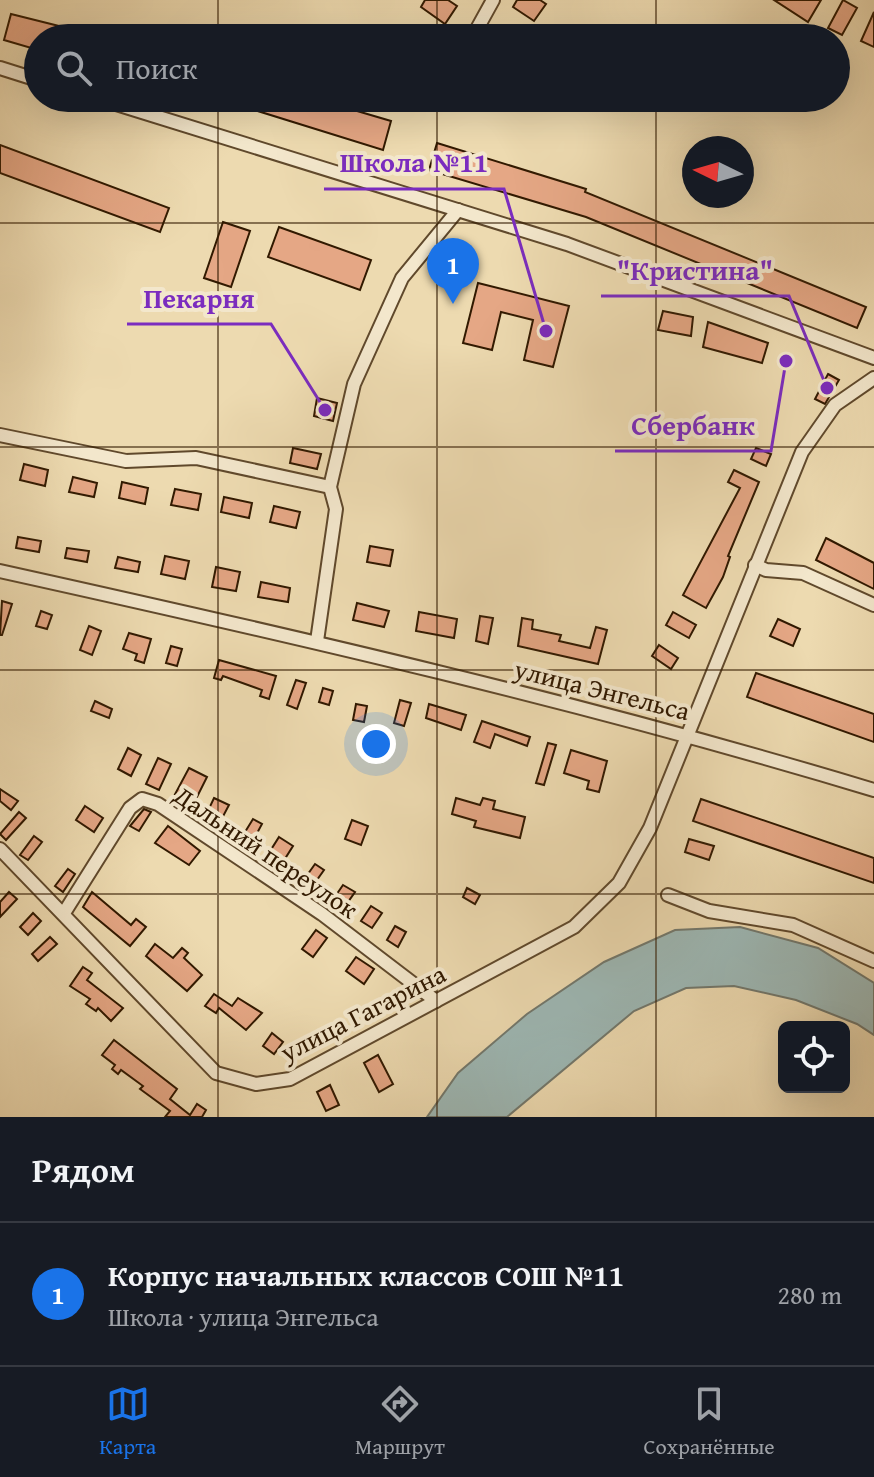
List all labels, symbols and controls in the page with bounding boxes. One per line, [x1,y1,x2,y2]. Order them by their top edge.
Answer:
search box [24,24,850,112]
icon: search [52,46,96,90]
text: Поиск [116,46,198,90]
north arrow [682,136,754,208]
callout: Школа №11 [324,137,504,189]
text: Школа №11 [340,141,488,182]
pin: 1 [427,238,479,304]
callout: "Кристина" [601,244,789,296]
text: "Кристина" [617,249,773,290]
callout: Пекарня [127,272,271,324]
text: Пекарня [143,277,255,318]
callout: Сбербанк [615,399,771,451]
text: Сбербанк [631,404,756,445]
street label: улица Энгельса [509,649,695,730]
your location [356,724,396,764]
street label: Дальний переулок [165,775,367,928]
street label: улица Гагарина [272,954,453,1072]
map controls [778,1021,850,1093]
button: locate [778,1021,850,1093]
text: Рядом [32,1145,135,1194]
text: Корпус начальных классов СОШ №11 [108,1253,624,1297]
text: 1 [51,1275,65,1314]
text: 280 m [777,1275,842,1314]
text: Школа · улица Энгельса [108,1297,379,1336]
tab: Карта [99,1382,156,1462]
tab: Маршрут [355,1382,445,1462]
tab: Сохранённые [644,1382,775,1462]

